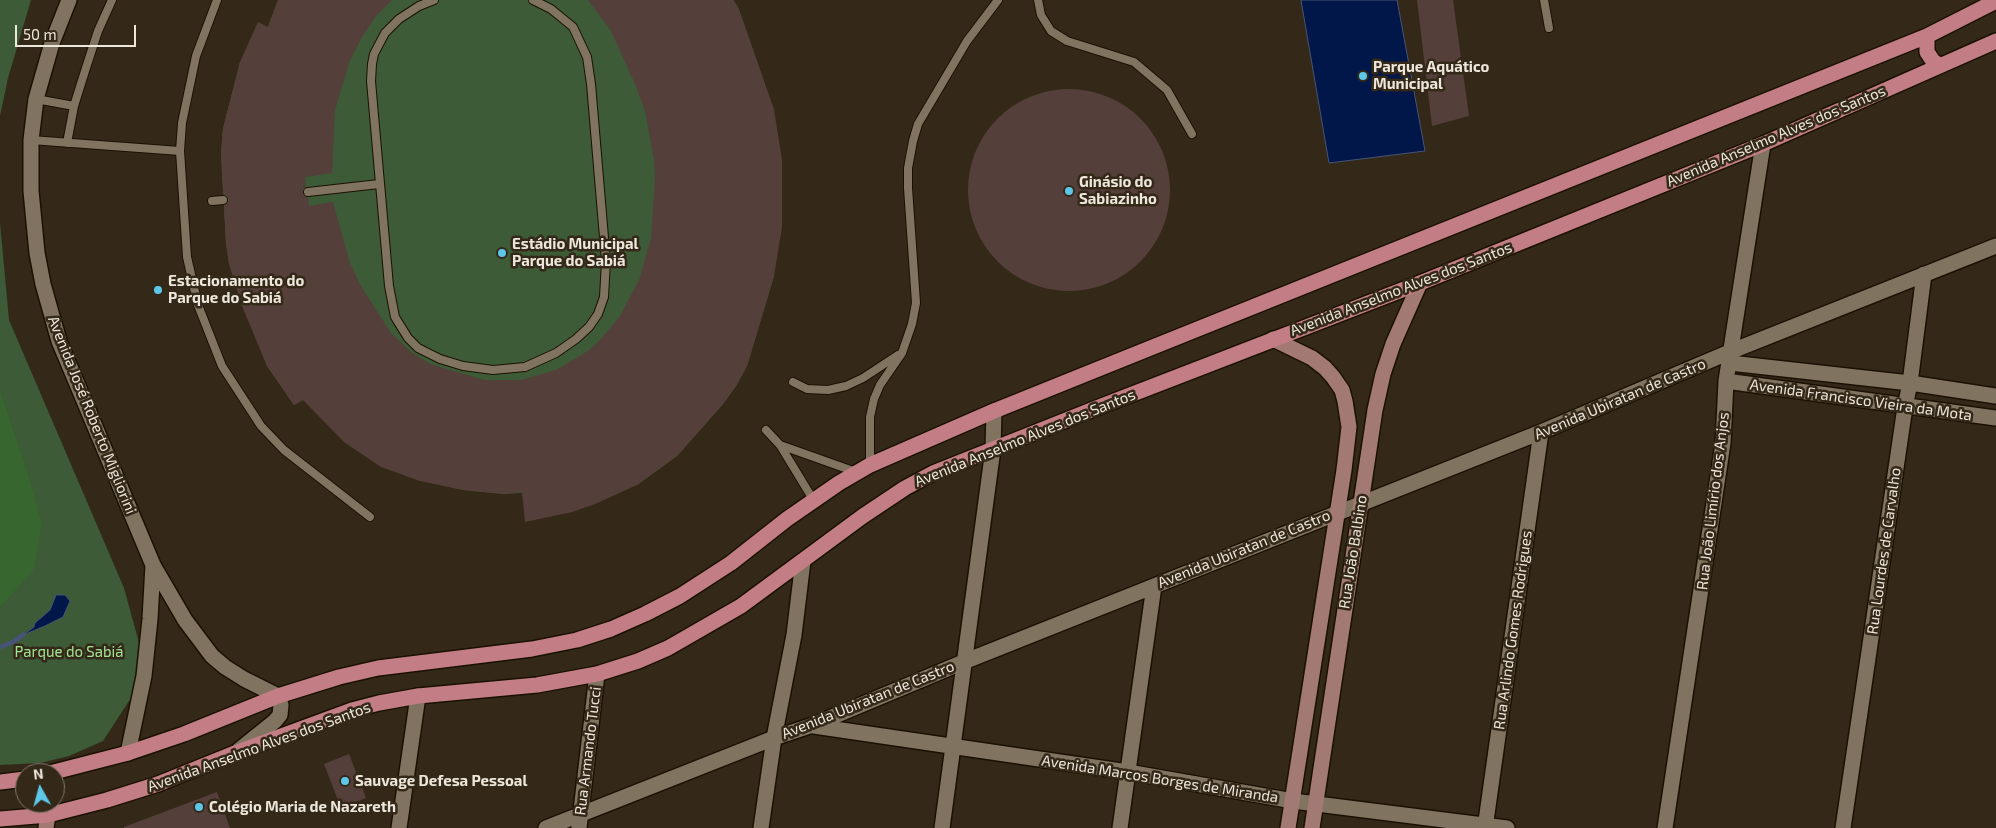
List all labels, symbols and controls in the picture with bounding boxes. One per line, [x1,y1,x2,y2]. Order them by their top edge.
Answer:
scale bar [18,15,139,47]
text: 50 m [23,25,57,43]
place label: Parque Aquático Municipal [1373,58,1489,93]
marker: Parque Aquático Municipal [1357,70,1369,82]
street label: Avenida Anselmo Alves dos Santos [1664,82,1888,190]
place label: Ginásio do Sabiazinho [1079,173,1157,208]
marker: Ginásio do Sabiazinho [1063,185,1075,197]
place label: Estádio Municipal Parque do Sabiá [512,235,639,270]
street label: Avenida Anselmo Alves dos Santos [1287,238,1515,340]
marker: Estádio Municipal Parque do Sabiá [496,247,508,259]
place label: Estacionamento do Parque do Sabiá [168,272,304,307]
marker: Estacionamento do Parque do Sabiá [152,284,164,296]
street label: Avenida José Roberto Migliorini [44,313,140,517]
street label: Avenida Ubiratan de Castro [1532,355,1708,443]
street label: Avenida Francisco Vieira da Mota [1749,375,1973,425]
street label: Avenida Anselmo Alves dos Santos [912,385,1138,491]
street label: Rua João Limírio dos Anjos [1693,411,1733,591]
street label: Rua Lourdes de Carvalho [1863,466,1905,636]
street label: Rua João Balbino [1335,494,1371,610]
street label: Avenida Ubiratan de Castro [1155,506,1333,592]
street label: Rua Arlindo Gomes Rodrigues [1490,529,1536,731]
park label: Parque do Sabiá [15,643,123,661]
street label: Avenida Ubiratan de Castro [779,657,957,743]
street label: Rua Armando Tucci [571,686,605,816]
street label: Avenida Anselmo Alves dos Santos [145,698,373,796]
street label: Avenida Marcos Borges de Miranda [1040,751,1280,807]
north arrow [15,763,65,813]
text: N [32,765,44,783]
place label: Sauvage Defesa Pessoal [355,772,527,790]
marker: Sauvage Defesa Pessoal [339,775,351,787]
place label: Colégio Maria de Nazareth [209,798,396,816]
marker: Colégio Maria de Nazareth [193,801,205,813]

